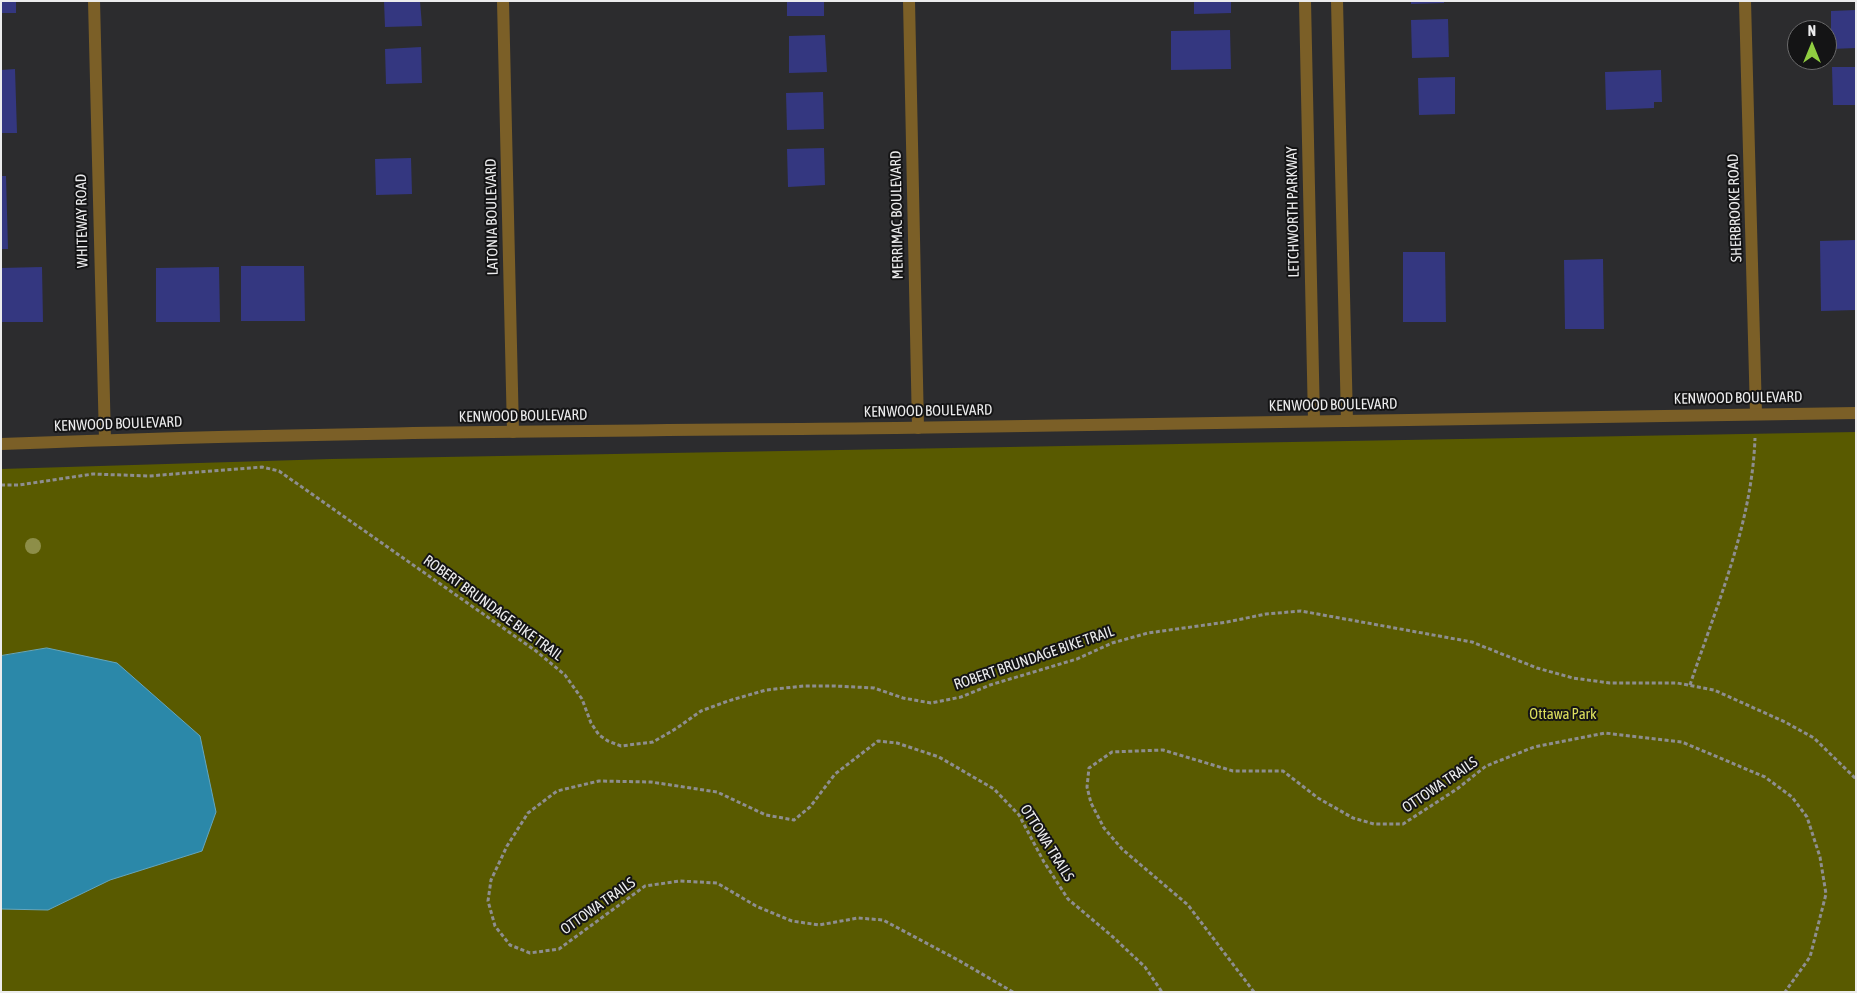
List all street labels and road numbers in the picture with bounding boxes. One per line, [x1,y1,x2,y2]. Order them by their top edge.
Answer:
street label: LETCHWORTH PARKWAY [1283,146,1303,278]
street label: MERRIMAC BOULEVARD [887,151,907,279]
street label: SHERBROOKE ROAD [1724,153,1746,263]
street label: LATONIA BOULEVARD [482,158,502,276]
street label: WHITEWAY ROAD [72,174,92,268]
street label: KENWOOD BOULEVARD [1674,388,1802,408]
street label: KENWOOD BOULEVARD [1269,395,1397,415]
street label: KENWOOD BOULEVARD [864,401,992,421]
street label: KENWOOD BOULEVARD [459,406,587,426]
street label: KENWOOD BOULEVARD [53,413,183,435]
street label: ROBERT BRUNDAGE BIKE TRAIL [420,551,566,665]
street label: ROBERT BRUNDAGE BIKE TRAIL [952,622,1116,694]
street label: OTTOWA TRAILS [1399,753,1481,817]
street label: OTTOWA TRAILS [1016,801,1078,885]
street label: OTTOWA TRAILS [557,874,639,938]

